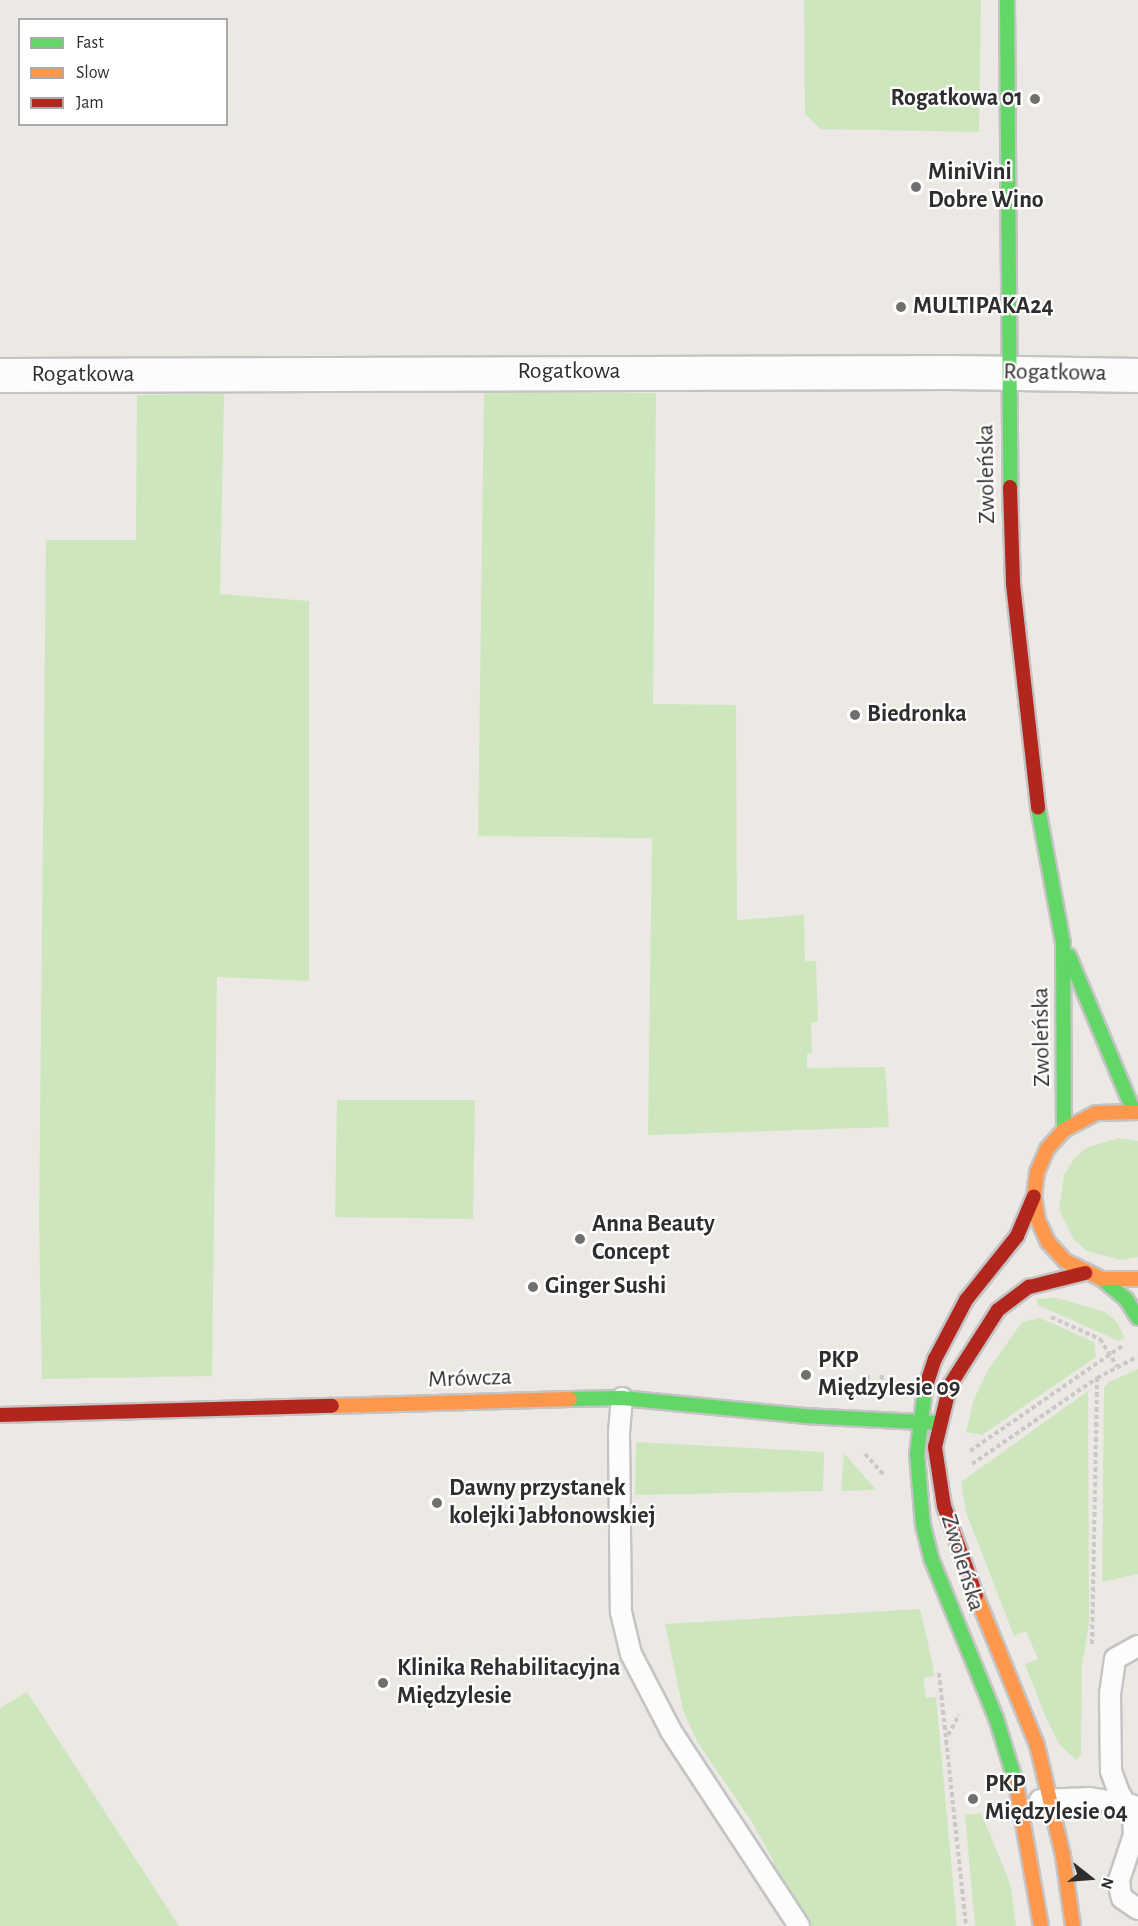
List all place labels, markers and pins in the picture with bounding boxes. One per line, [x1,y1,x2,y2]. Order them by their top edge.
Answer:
place label: Rogatkowa 01 [891,85,1023,113]
marker: Rogatkowa 01 [1028,92,1042,106]
place label: MiniVini Dobre Wino [928,159,1044,215]
marker: MiniVini Dobre Wino [909,180,923,194]
place label: MULTIPAKA24 [913,293,1054,321]
marker: MULTIPAKA24 [894,300,908,314]
place label: Biedronka [867,701,967,729]
marker: Biedronka [848,708,862,722]
place label: Anna Beauty Concept [592,1211,715,1267]
marker: Anna Beauty Concept [573,1232,587,1246]
place label: Ginger Sushi [545,1273,666,1301]
marker: Ginger Sushi [526,1280,540,1294]
place label: PKP Międzylesie 09 [818,1347,960,1403]
marker: PKP Międzylesie 09 [799,1368,813,1382]
place label: Dawny przystanek kolejki Jabłonowskiej [449,1475,656,1531]
marker: Dawny przystanek kolejki Jabłonowskiej [430,1496,444,1510]
place label: Klinika Rehabilitacyjna Międzylesie [397,1655,620,1711]
marker: Klinika Rehabilitacyjna Międzylesie [374,1674,392,1692]
place label: PKP Międzylesie 04 [985,1771,1128,1827]
marker: PKP Międzylesie 04 [966,1792,980,1806]

